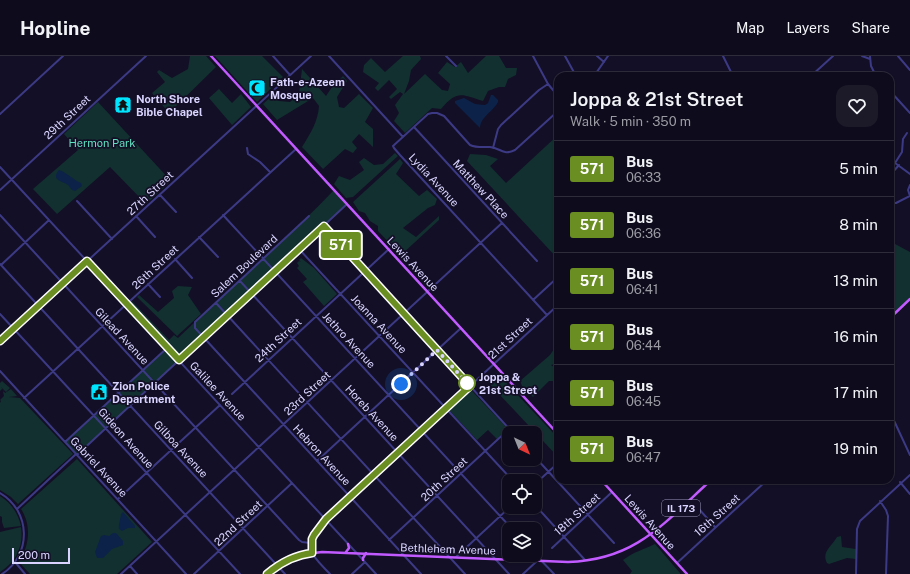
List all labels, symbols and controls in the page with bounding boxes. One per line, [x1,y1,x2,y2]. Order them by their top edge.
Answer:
text: Hopline [20,17,90,39]
text: Map [736,20,764,36]
text: Layers [786,20,830,36]
text: Share [852,20,890,36]
place label: Fath-e-Azeem Mosque [270,76,345,101]
mosque icon: Fath-e-Azeem Mosque [247,78,267,98]
button: heart [836,85,878,127]
text: Joppa & 21st Street [570,88,743,110]
street label: 29th Street [41,93,93,141]
place label: North Shore Bible Chapel [136,93,203,118]
temple icon: North Shore Bible Chapel [113,95,133,115]
text: Walk · 5 min · 350 m [570,114,691,129]
park label: Hermon Park [68,137,136,149]
street label: Lydia Avenue [407,151,461,209]
text: Bus [626,153,653,170]
street label: Matthew Place [451,157,511,221]
text: 5 min [839,160,878,177]
text: 571 [580,161,604,177]
street label: 27th Street [124,169,176,217]
text: 06:33 [626,170,661,185]
text: Bus [626,209,653,226]
text: 8 min [839,216,878,233]
text: 571 [580,217,604,233]
text: 06:36 [626,226,661,241]
street label: Salem Boulevard [208,232,280,300]
line badge: 571 [318,232,364,258]
street label: Lewis Avenue [385,234,441,294]
text: 571 [329,237,353,253]
street label: 26th Street [129,243,181,291]
text: Bus [626,265,653,282]
text: 13 min [833,272,878,289]
text: 571 [580,273,604,289]
text: 06:41 [626,282,658,297]
street label: Joanna Avenue [349,292,409,356]
street label: Gilead Avenue [93,305,151,367]
street label: Jethro Avenue [320,310,378,370]
street label: 21st Street [486,315,534,361]
street label: 24th Street [252,316,304,364]
text: Bus [626,321,653,338]
text: 16 min [833,328,878,345]
text: 571 [580,329,604,345]
text: 06:44 [626,338,661,353]
street label: Galilee Avenue [188,359,248,423]
street label: 23rd Street [281,368,333,418]
place label: Joppa & 21st Street [479,371,538,396]
your location [391,374,411,394]
marker: Joppa & 21st Street [458,374,476,392]
text: Bus [626,377,653,394]
place label: Zion Police Department [112,380,176,405]
public building icon: Zion Police Department [89,382,109,402]
street label: Horeb Avenue [343,383,401,443]
text: 17 min [834,384,878,401]
text: 571 [580,385,604,401]
text: 06:45 [626,394,661,409]
street label: Gideon Avenue [96,406,156,470]
street label: Gilboa Avenue [152,418,210,480]
street label: Hebron Avenue [291,422,353,488]
north arrow [502,426,542,466]
map controls [502,426,542,562]
text: Bus [626,433,653,450]
street label: Gabriel Avenue [68,434,130,500]
text: 19 min [833,440,878,457]
text: 571 [580,441,604,457]
text: 06:47 [626,450,661,465]
street label: 20th Street [418,455,470,503]
button: locate [502,474,542,514]
street label: 18th Street [552,490,602,538]
street label: Lewis Avenue [622,492,678,552]
street label: 16th Street [692,492,742,538]
street label: 22nd Street [212,498,264,548]
road number: IL 173 [662,500,700,516]
button: layers [502,522,542,562]
street label: Bethlehem Avenue [400,541,496,557]
scale bar [12,546,70,565]
text: 200 m [18,549,50,561]

